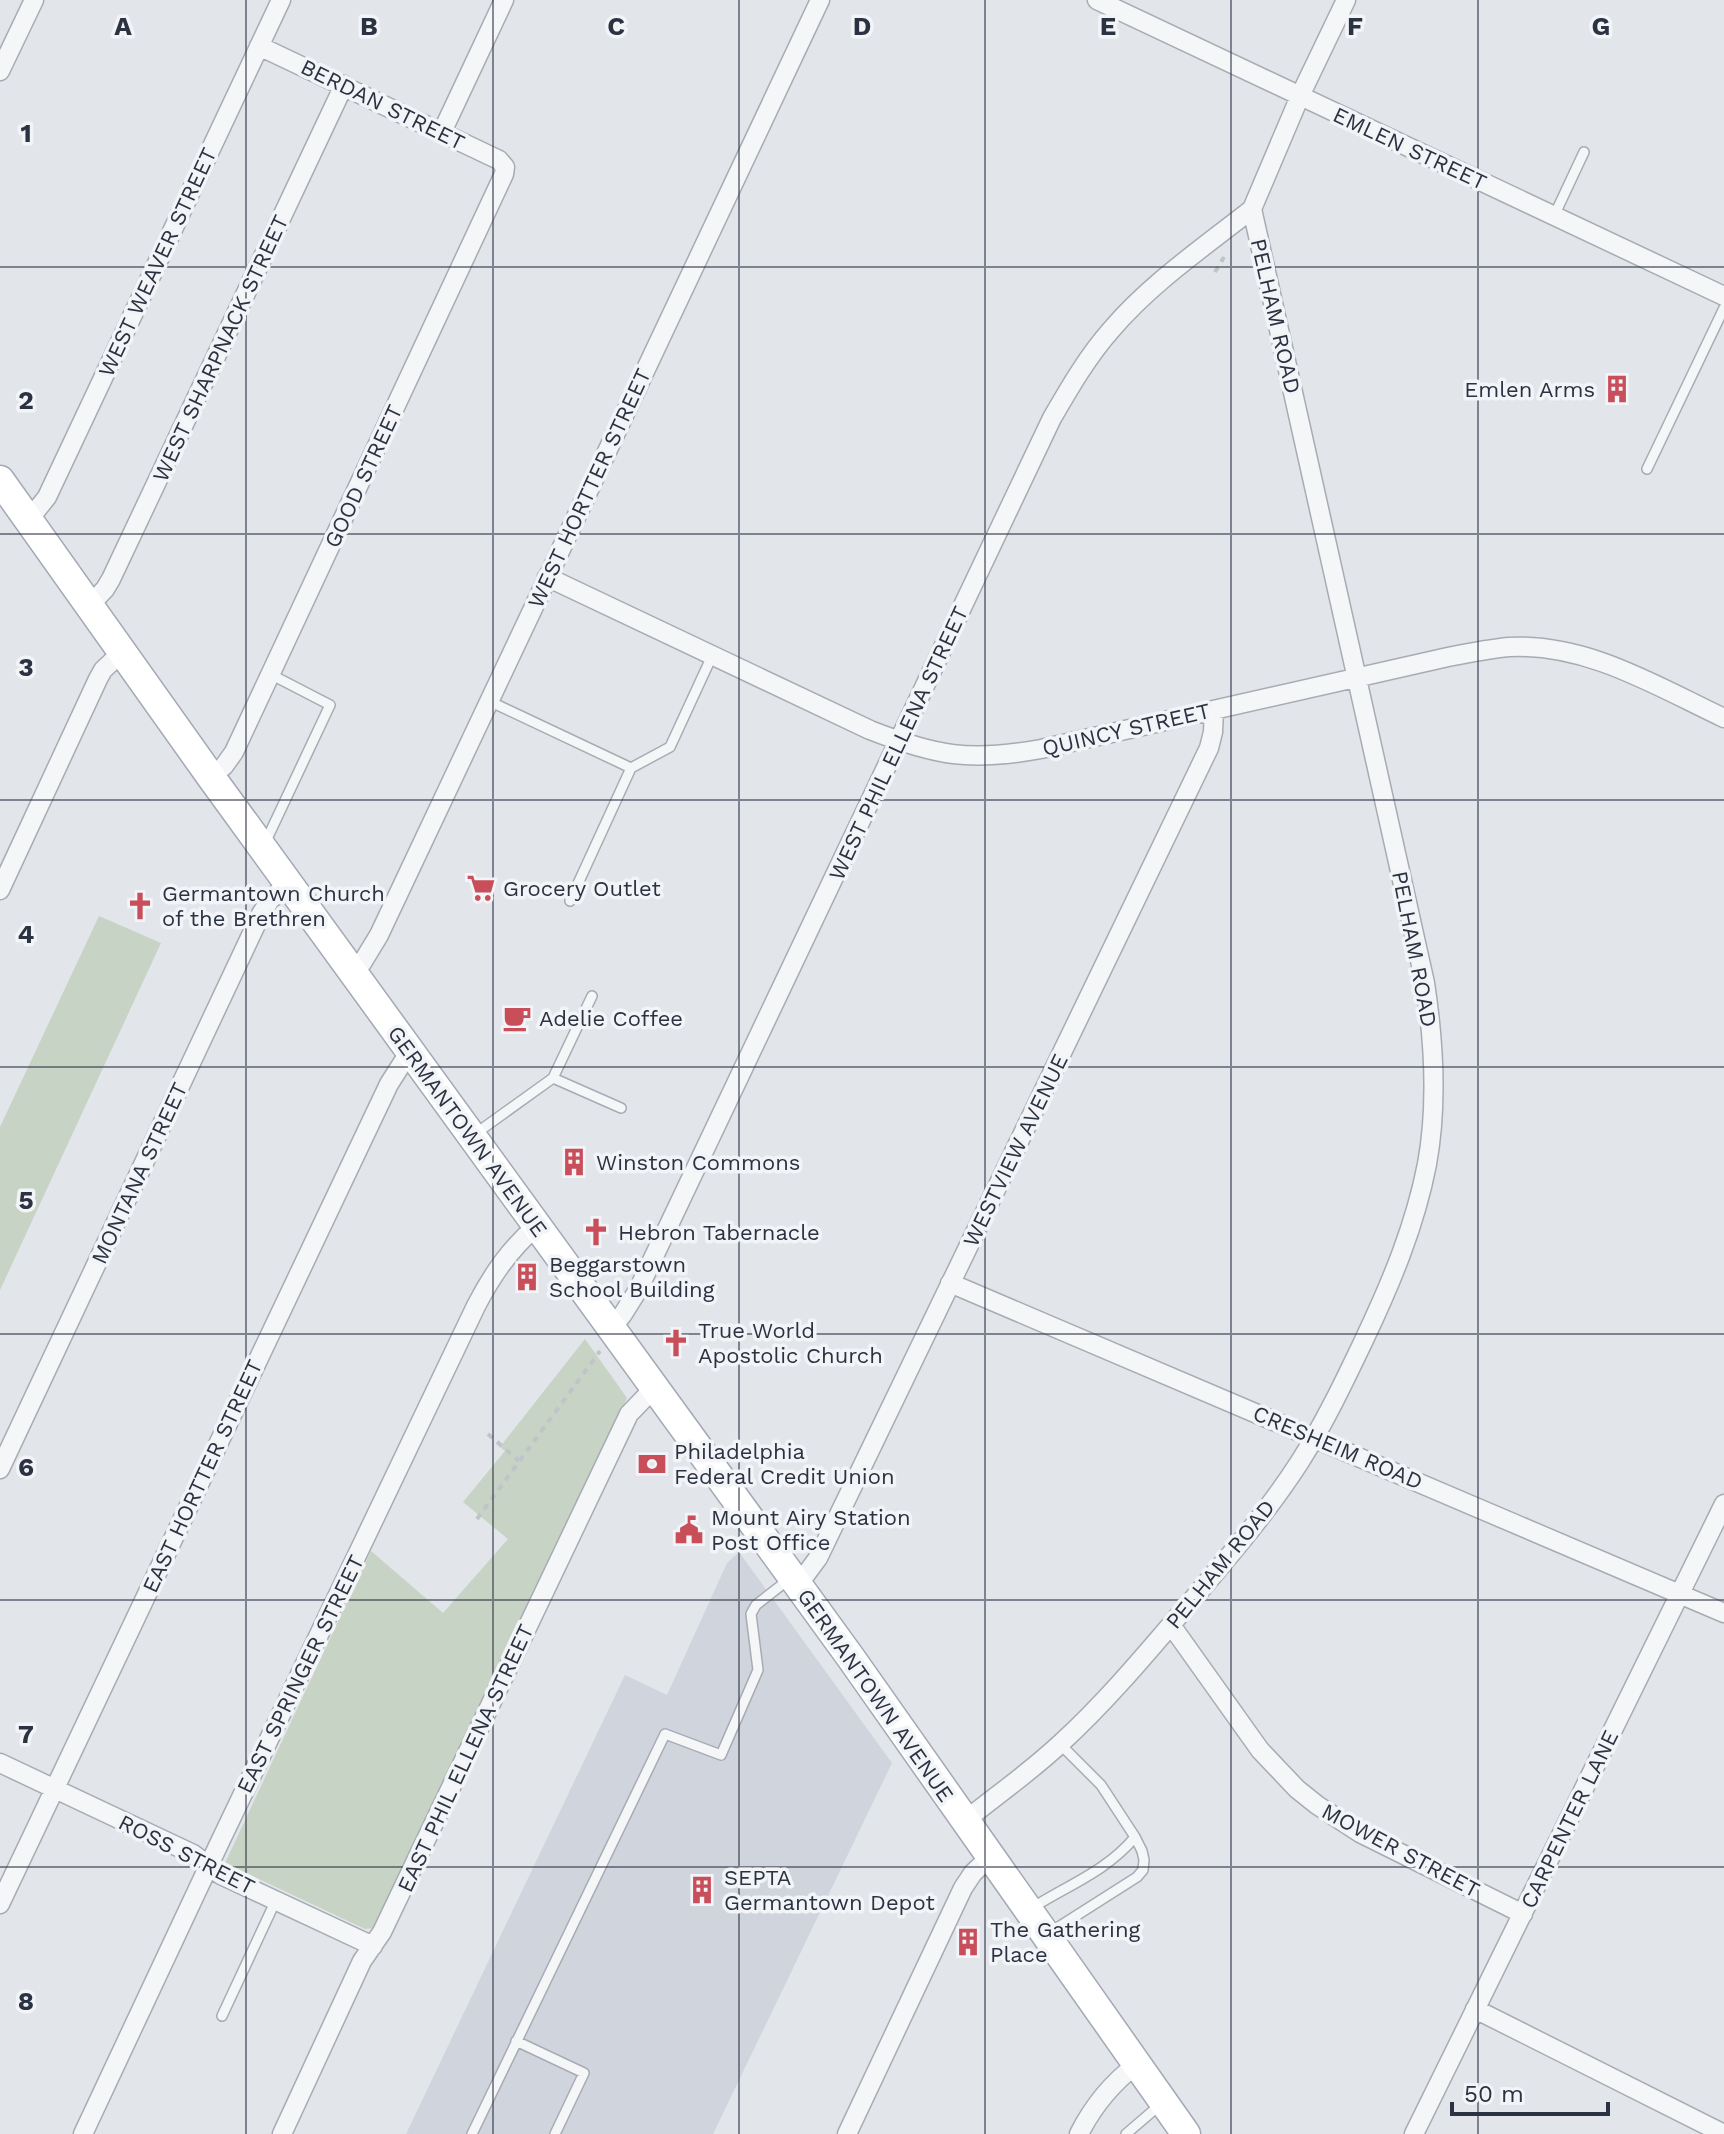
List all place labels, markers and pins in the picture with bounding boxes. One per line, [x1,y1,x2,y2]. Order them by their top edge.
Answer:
building icon: Emlen Arms [1602,374,1632,404]
place label: Emlen Arms [1464,377,1595,402]
supermarket icon: Grocery Outlet [466,873,496,903]
place label: Grocery Outlet [503,876,661,901]
place label: Germantown Church of the Brethren [162,881,385,931]
church icon: Germantown Church of the Brethren [125,891,155,921]
cafe icon: Adelie Coffee [502,1003,532,1033]
place label: Adelie Coffee [539,1006,683,1031]
building icon: Winston Commons [559,1147,589,1177]
place label: Winston Commons [596,1150,800,1175]
church icon: Hebron Tabernacle [581,1217,611,1247]
place label: Hebron Tabernacle [618,1220,820,1245]
place label: Beggarstown School Building [549,1252,715,1302]
building icon: Beggarstown School Building [512,1262,542,1292]
place label: True World Apostolic Church [698,1318,883,1368]
church icon: True World Apostolic Church [661,1328,691,1358]
place label: Philadelphia Federal Credit Union [674,1439,895,1489]
bank icon: Philadelphia Federal Credit Union [637,1449,667,1479]
place label: Mount Airy Station Post Office [711,1505,911,1555]
public building icon: Mount Airy Station Post Office [674,1515,704,1545]
place label: SEPTA Germantown Depot [724,1865,935,1915]
building icon: SEPTA Germantown Depot [687,1875,717,1905]
place label: The Gathering Place [990,1917,1141,1967]
building icon: The Gathering Place [953,1927,983,1957]

